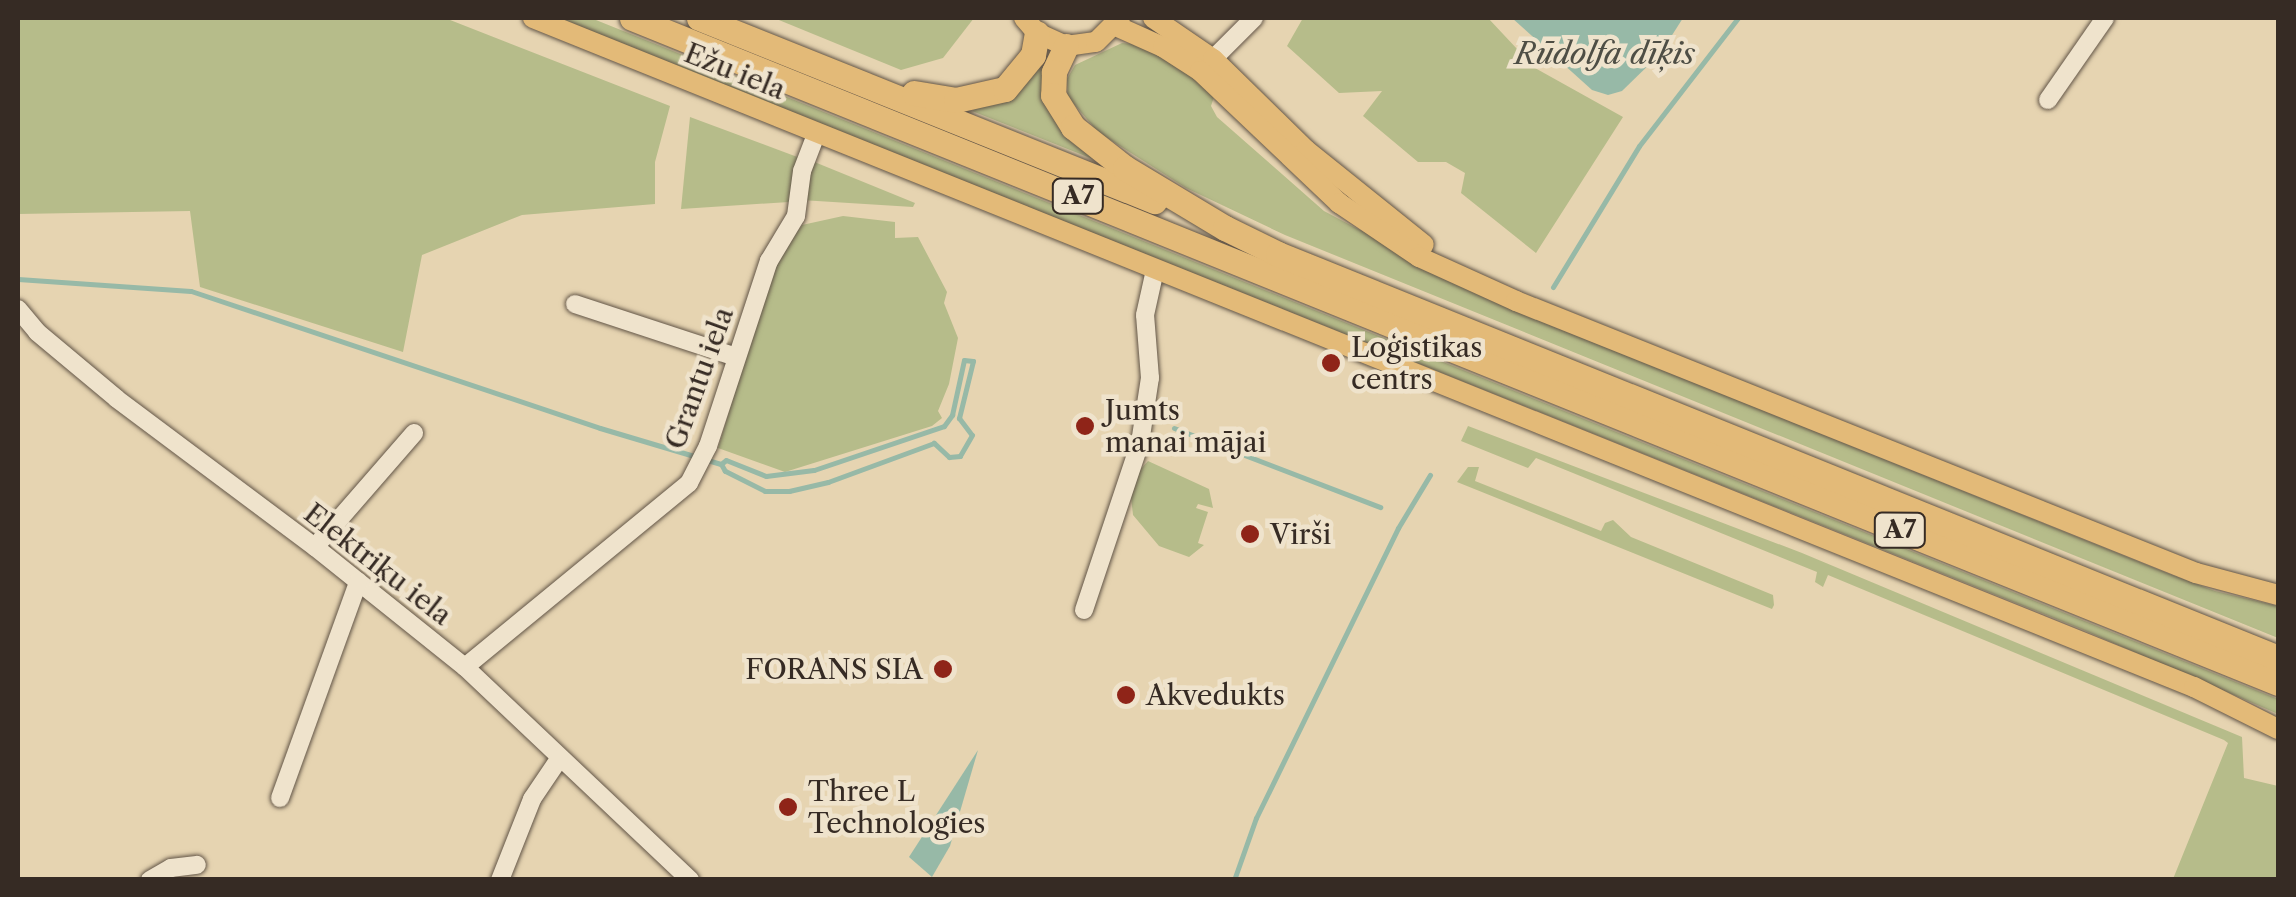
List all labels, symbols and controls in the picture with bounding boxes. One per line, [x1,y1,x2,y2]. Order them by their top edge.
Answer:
street label: Ežu iela [680,36,790,106]
water label: Rūdolfa dīķis [1515,36,1695,72]
road number: A7 [1050,176,1106,216]
street label: Grantu iela [658,303,740,453]
place label: Loģistikas centrs [1351,330,1483,396]
marker: Loģistikas centrs [1320,352,1342,374]
place label: Jumts manai mājai [1105,393,1266,459]
marker: Jumts manai mājai [1074,415,1096,437]
street label: Elektriķu iela [298,496,458,632]
road number: A7 [1872,510,1928,550]
place label: Virši [1270,517,1331,551]
marker: Virši [1239,523,1261,545]
place label: FORANS SIA [745,652,923,686]
marker: FORANS SIA [932,658,954,680]
place label: Akvedukts [1146,678,1285,712]
marker: Akvedukts [1115,684,1137,706]
place label: Three L Technologies [808,774,986,840]
marker: Three L Technologies [777,796,799,818]

